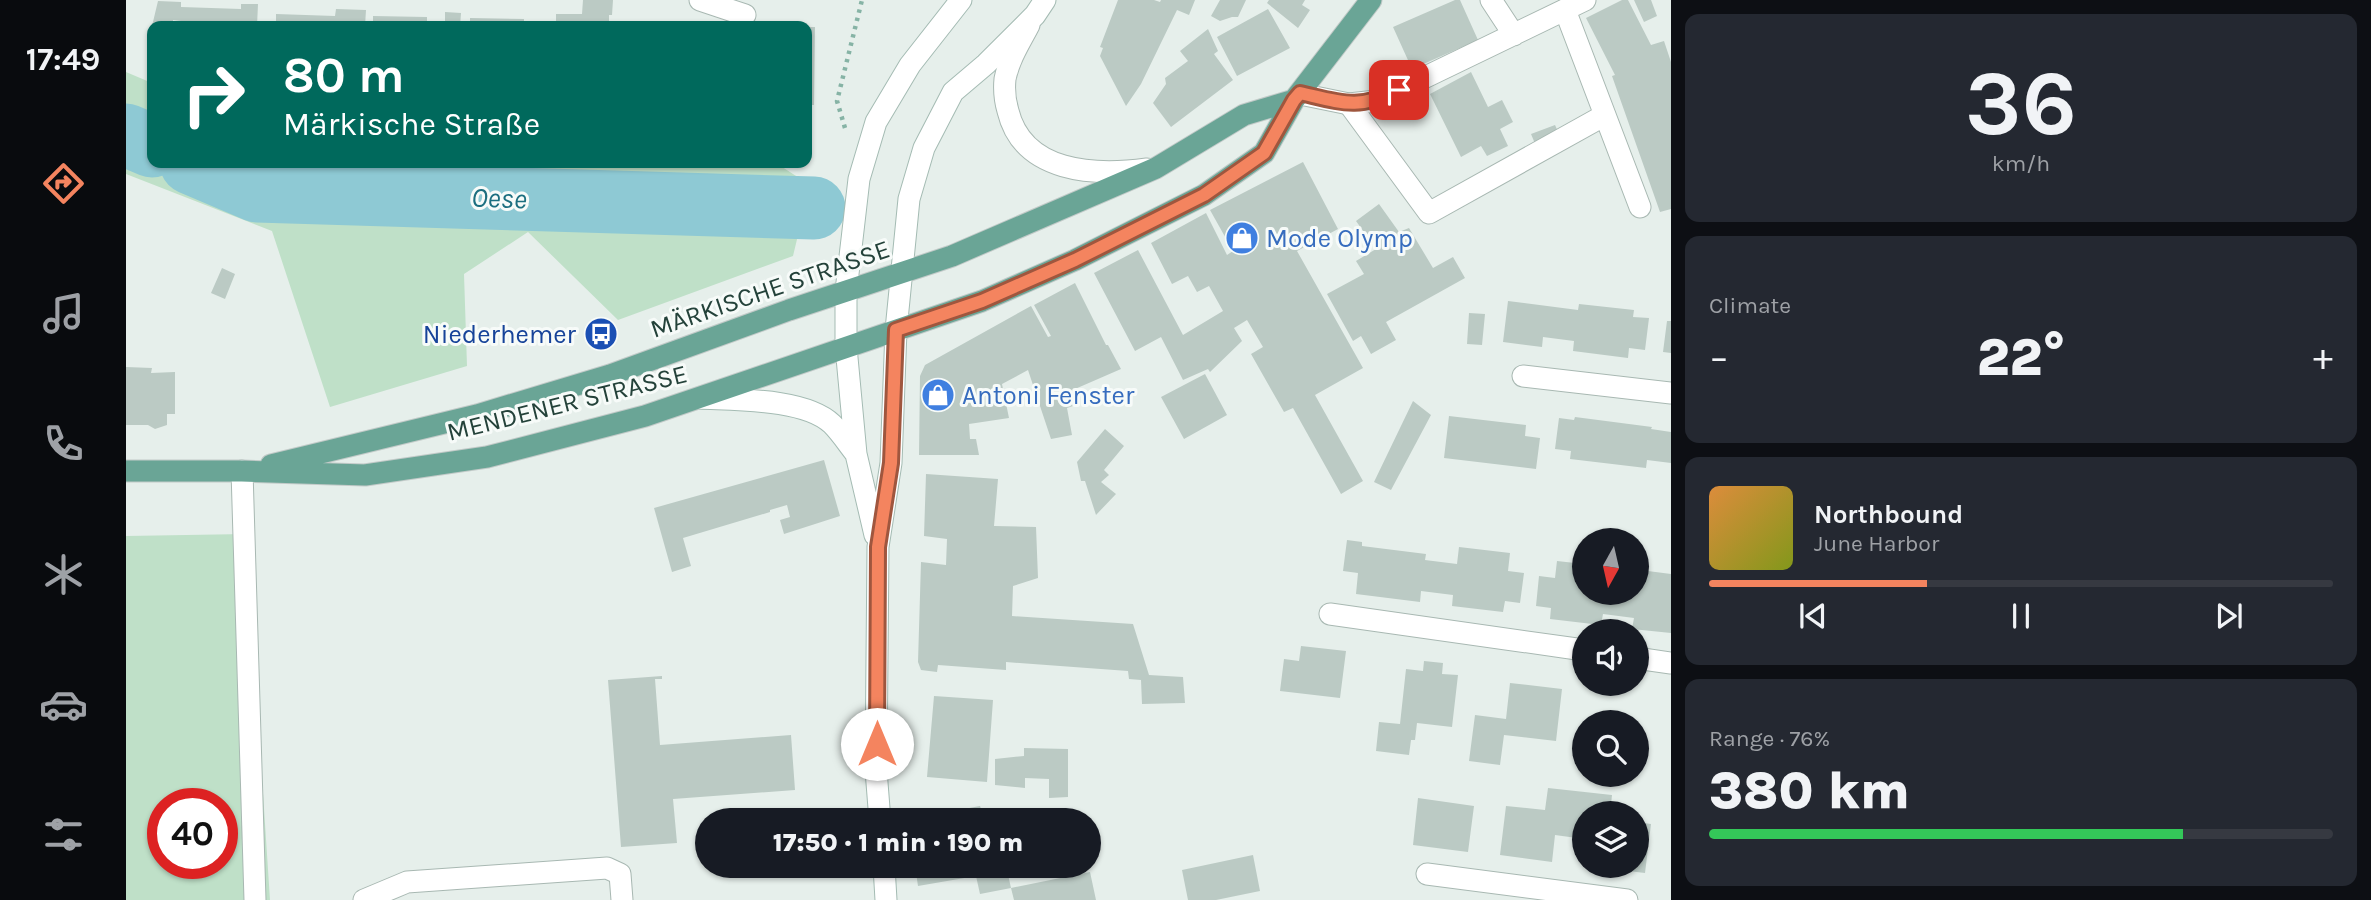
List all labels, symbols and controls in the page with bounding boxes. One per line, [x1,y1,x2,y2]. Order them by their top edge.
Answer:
text: 17:49 [26,41,100,78]
text: 80 m [283,47,405,104]
icon: right [168,49,259,140]
text: 36 [1965,51,2077,157]
pin [1369,60,1429,120]
icon: arrive [1380,71,1418,109]
text: Märkische Straße [283,106,540,143]
text: km/h [1992,150,2050,177]
icon: directions [39,159,88,208]
water label: Oese [471,181,527,215]
shop icon: Mode Olymp [1223,219,1261,257]
place label: Mode Olymp [1266,223,1413,254]
street label: MÄRKISCHE STRASSE [646,233,894,345]
icon: music [39,289,88,338]
text: Climate [1709,292,1791,319]
bus stop icon: Niederhemer [582,315,620,353]
place label: Niederhemer [423,319,577,350]
text: 22° [1977,327,2065,388]
text: − [1709,335,1729,380]
text: + [2313,335,2333,380]
street label: MENDENER STRASSE [444,358,690,448]
shop icon: Antoni Fenster [919,376,957,414]
place label: Antoni Fenster [962,380,1135,411]
icon: phone [39,419,88,468]
text: Northbound [1814,499,1963,530]
north arrow [1572,528,1648,606]
map controls [1572,528,1649,878]
text: June Harbor [1814,530,1939,557]
icon: climate [39,550,88,599]
icon: previous [1794,597,1832,635]
icon: pause [2002,597,2040,635]
icon: next [2210,597,2248,635]
button: sound [1572,619,1649,696]
icon: car [39,680,88,729]
position arrow [840,707,914,781]
button: search [1572,710,1649,787]
text: Range · 76% [1709,725,1830,752]
text: 380 km [1709,760,1910,821]
speed limit sign: 40 [147,788,238,879]
button: layers [1572,801,1649,878]
icon: filters [39,810,88,859]
text: 17:50 · 1 min · 190 m [773,827,1023,858]

